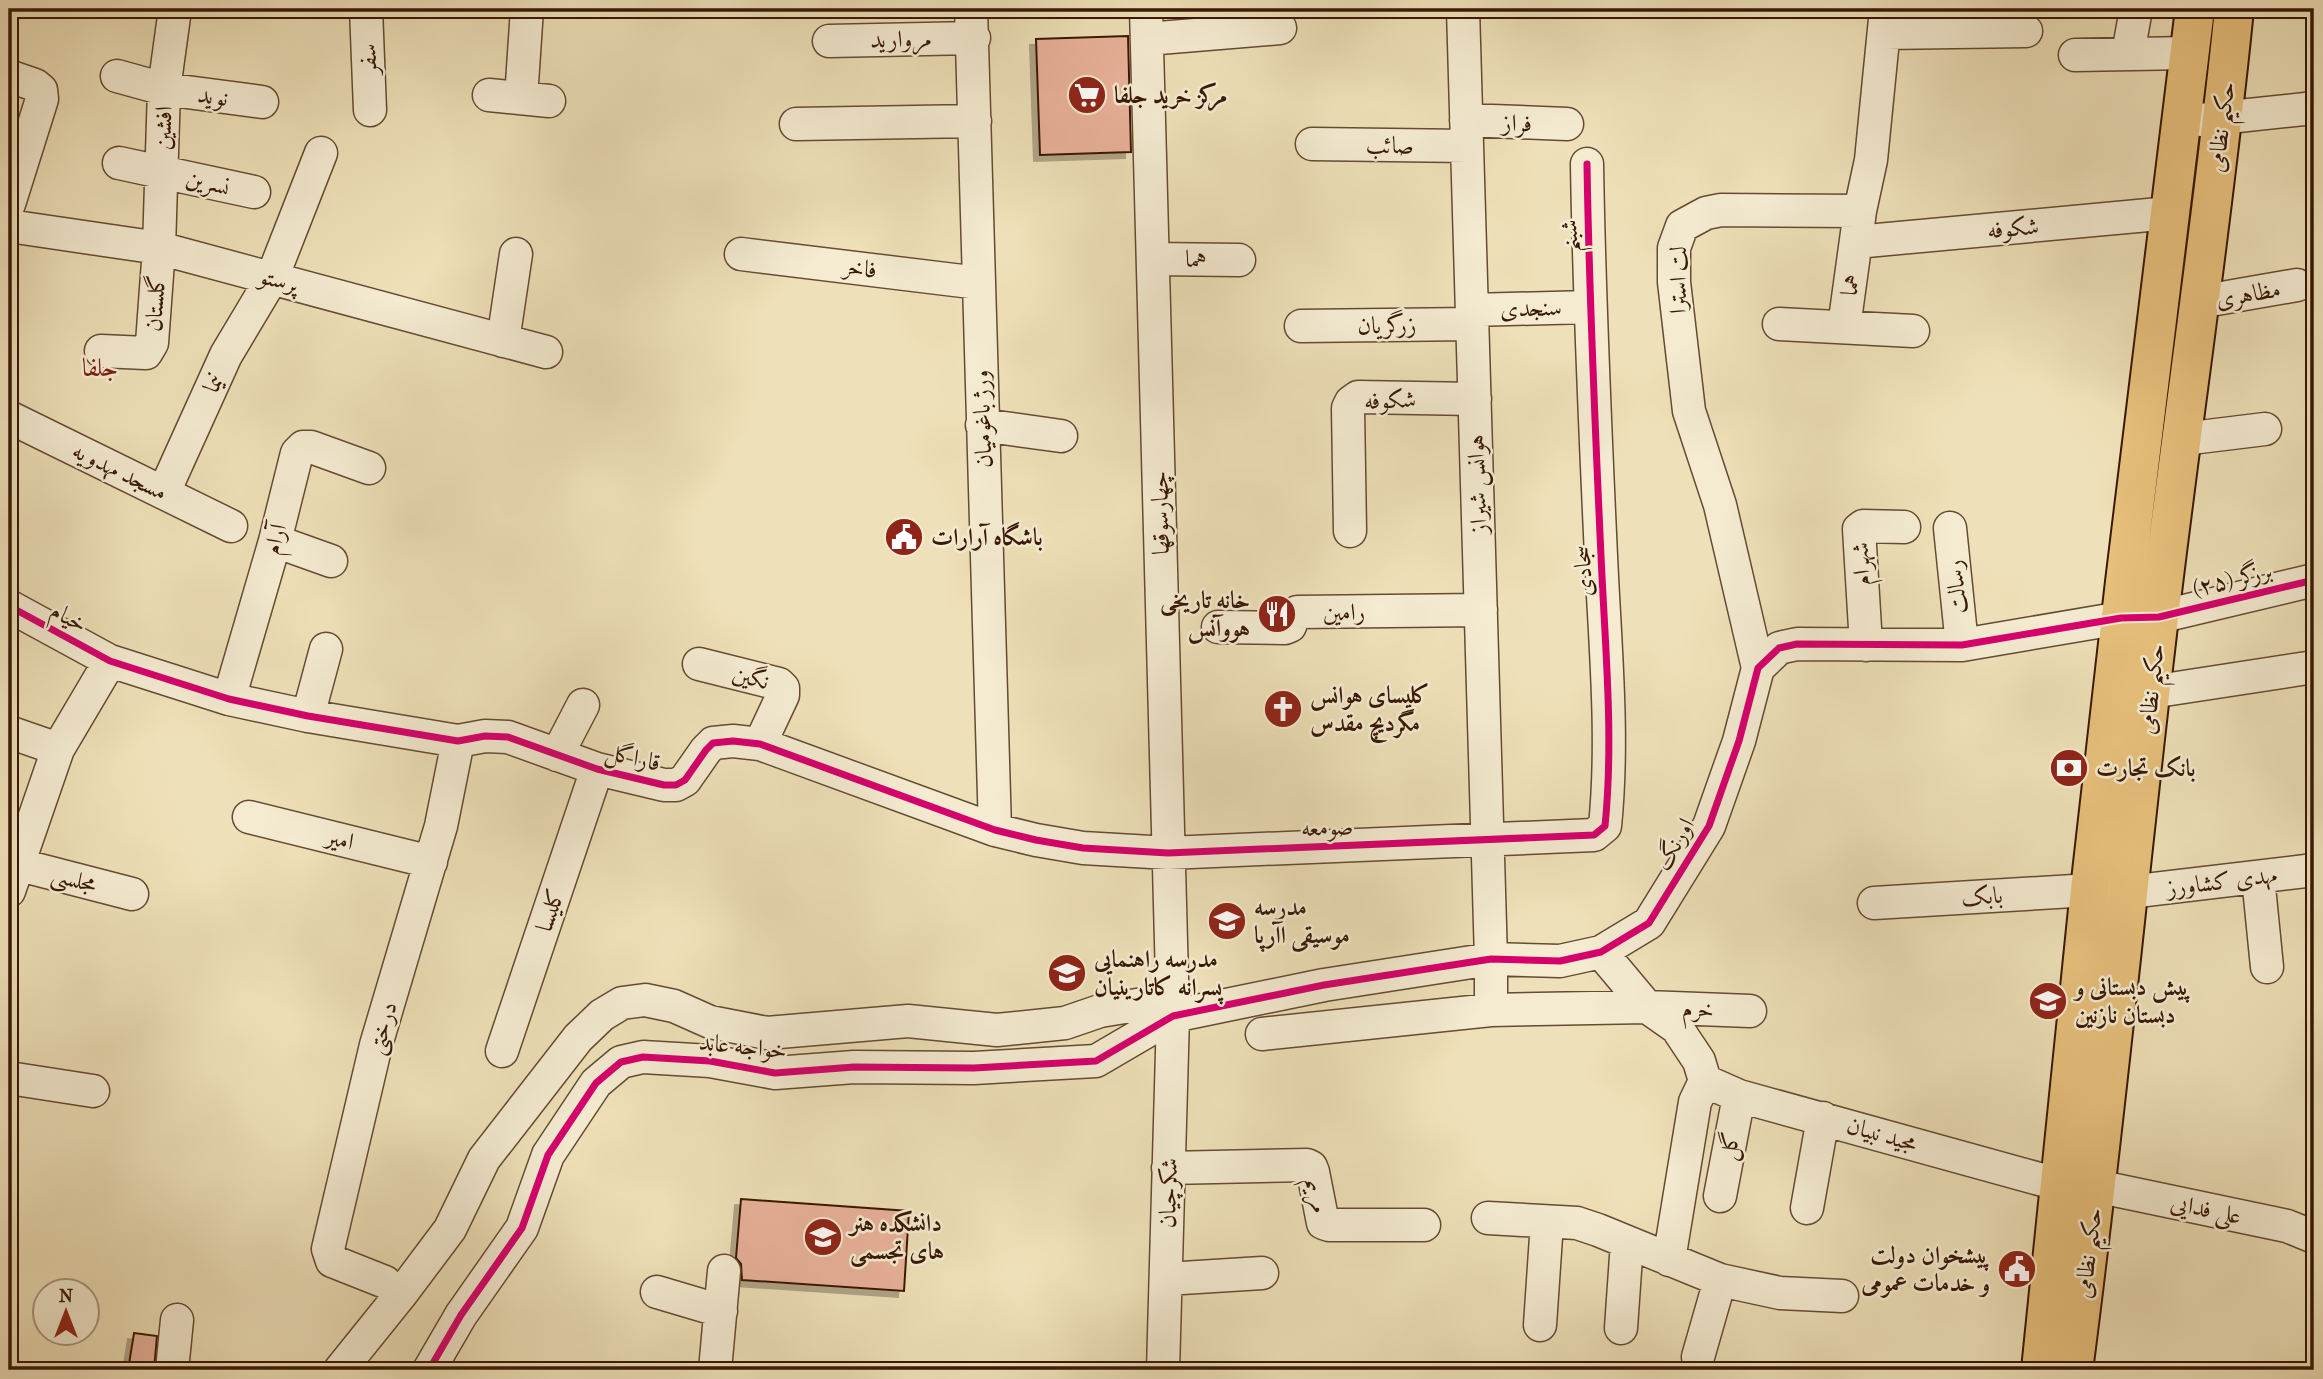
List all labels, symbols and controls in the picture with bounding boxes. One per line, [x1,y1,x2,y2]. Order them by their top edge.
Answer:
street label: مروارید [870,24,932,57]
street label: سفر [353,43,384,78]
supermarket icon: مرکز خرید جلفا [1066,74,1108,116]
street label: نوید [196,80,230,113]
street label: حکیم نظامی [2202,80,2250,175]
place label: مرکز خرید جلفا [1114,81,1227,112]
street label: افشین [148,105,178,151]
street label: فراز [1499,108,1533,139]
street label: صائب [1366,131,1414,160]
street label: نسرین [183,163,233,203]
street label: شکوفه [1986,212,2040,245]
street label: شبنم [1555,219,1593,253]
street label: هما [1185,245,1207,273]
street label: لت استرا [1664,246,1692,314]
street label: فاخر [839,252,878,284]
street label: پرستو [254,261,304,301]
street label: هما [1835,272,1865,298]
street label: گلستان [138,273,171,333]
street label: مظاهری [2213,275,2283,314]
street label: سنجدی [1500,293,1562,323]
street label: زرگریان [1357,308,1417,341]
district label: جلفا [82,352,118,383]
street label: نیما [197,369,229,397]
street label: ورژ باغومیان [966,369,999,469]
street label: شکوفه [1363,385,1417,416]
street label: هوانس شیراز [1461,434,1495,536]
street label: مسجد مهدویه [67,436,172,507]
street label: چهارسوقها [1145,471,1177,555]
public building icon: باشگاه آرارات [883,516,925,558]
street label: آرام [257,518,300,559]
place label: باشگاه آرارات [931,521,1043,551]
street label: شهرام [1846,541,1883,587]
street label: سجادی [1568,545,1598,597]
street label: برزگر (۲۵) [2189,554,2275,603]
street label: رسالت [1939,559,1973,615]
place label: خانه تاریخی هووآنس [1160,586,1250,644]
restaurant icon: خانه تاریخی هووآنس [1256,593,1298,635]
street label: خیام [42,596,92,644]
street label: رامین [1323,598,1365,626]
street label: حکیم نظامی [2132,642,2180,737]
street label: نگین [730,658,773,695]
place label: کلیسای هوانس مگردیچ مقدس [1310,681,1430,743]
church icon: کلیسای هوانس مگردیچ مقدس [1262,688,1304,730]
street label: قاراگل [602,736,664,780]
bank icon: بانک تجارت [2048,747,2090,789]
place label: بانک تجارت [2096,754,2196,782]
street label: صومعه [1300,812,1354,843]
street label: اورنگ [1647,812,1700,875]
street label: امیر [320,821,357,856]
street label: مجلسی [48,860,100,901]
street label: مهدی کشاورز [2163,860,2279,903]
street label: بابک [1960,881,2004,911]
street label: کلیسا [530,885,570,935]
place label: مدرسه موسیقی اآرپا [1254,893,1350,953]
school or university icon: مدرسه موسیقی اآرپا [1206,900,1248,942]
place label: مدرسه راهنمایی پسرانه کاتارینیان [1093,945,1224,1005]
school or university icon: مدرسه راهنمایی پسرانه کاتارینیان [1046,952,1088,994]
place label: پیش دبستانی و دبستان نازنین [2072,973,2191,1029]
school or university icon: پیش دبستانی و دبستان نازنین [2027,980,2069,1022]
street label: خرم [1681,994,1714,1031]
street label: درختی [361,998,406,1058]
street label: خواجه عابد [697,1027,788,1066]
street label: مجید نبیان [1844,1111,1921,1157]
street label: گل [1712,1129,1748,1163]
street label: شکرچیان [1153,1157,1185,1229]
street label: مریم [1292,1174,1335,1218]
street label: علی فدایی [2167,1188,2244,1233]
street label: حکیم نظامی [2069,1206,2117,1301]
place label: دانشکده هنر های تجسمی [847,1209,944,1267]
school or university icon: دانشکده هنر های تجسمی [802,1216,844,1258]
place label: پیشخوان دولت و خدمات عمومی [1860,1241,1990,1298]
public building icon: پیشخوان دولت و خدمات عمومی [1996,1248,2038,1290]
north arrow [32,1278,102,1348]
text: N [59,1285,74,1307]

